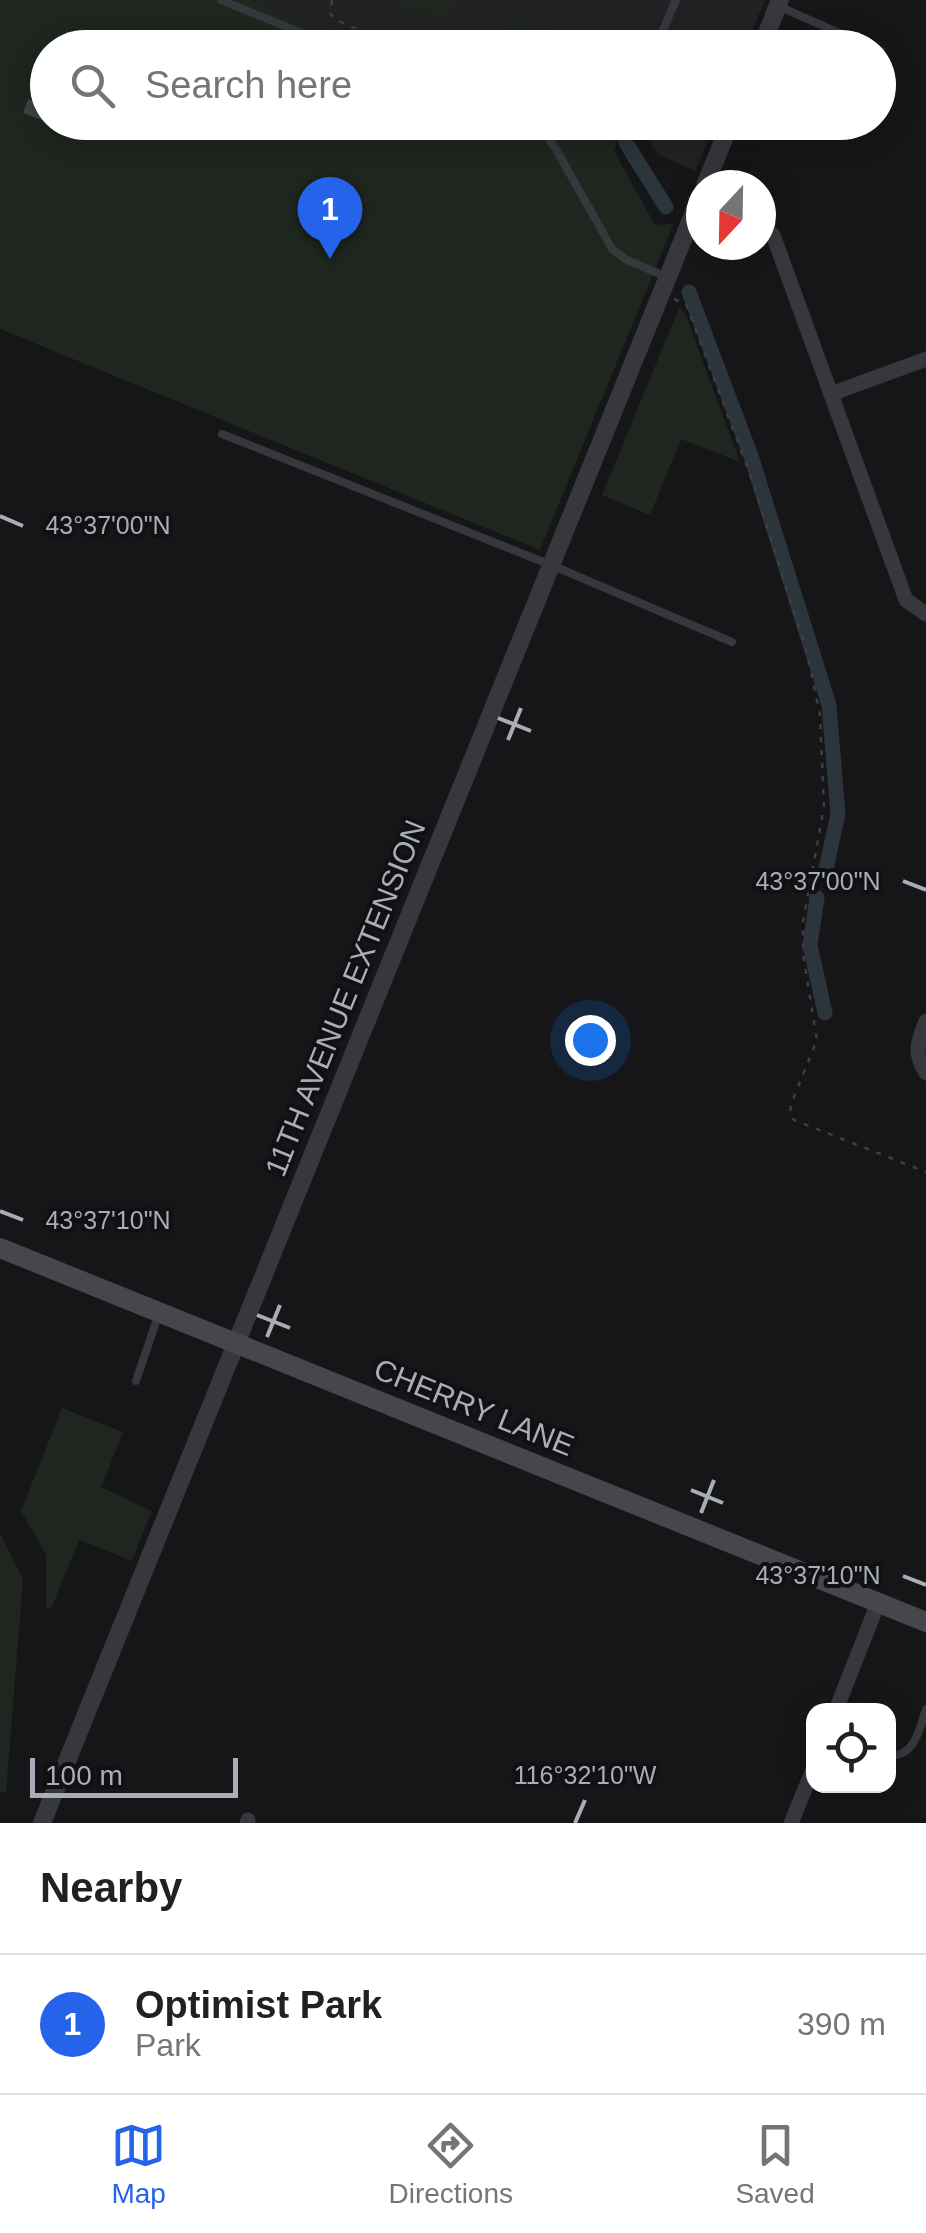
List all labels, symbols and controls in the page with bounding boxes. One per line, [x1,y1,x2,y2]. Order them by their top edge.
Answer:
search box [30,30,896,140]
icon: search [65,58,120,113]
text: Search here [145,64,352,106]
north arrow [686,170,776,260]
pin: 1 [298,176,362,259]
text: 43°37'00"N [45,511,171,539]
street label: 11TH AVENUE EXTENSION [258,815,432,1181]
text: 43°37'00"N [755,867,881,895]
your location [565,1015,616,1066]
text: 43°37'10"N [45,1206,171,1234]
street label: CHERRY LANE [369,1352,579,1462]
text: 43°37'10"N [755,1561,881,1589]
map controls [806,1703,896,1793]
button: locate [806,1703,896,1793]
scale bar [30,1753,238,1798]
text: 100 m [45,1760,123,1791]
text: 116°32'10"W [514,1761,657,1789]
text: Nearby [40,1864,182,1911]
text: Optimist Park [135,1984,382,2026]
text: 1 [64,2006,81,2042]
text: 390 m [797,2006,886,2042]
text: Park [135,2027,201,2063]
tab: Map [111,2118,166,2210]
tab: Directions [389,2118,513,2210]
tab: Saved [735,2118,815,2210]

